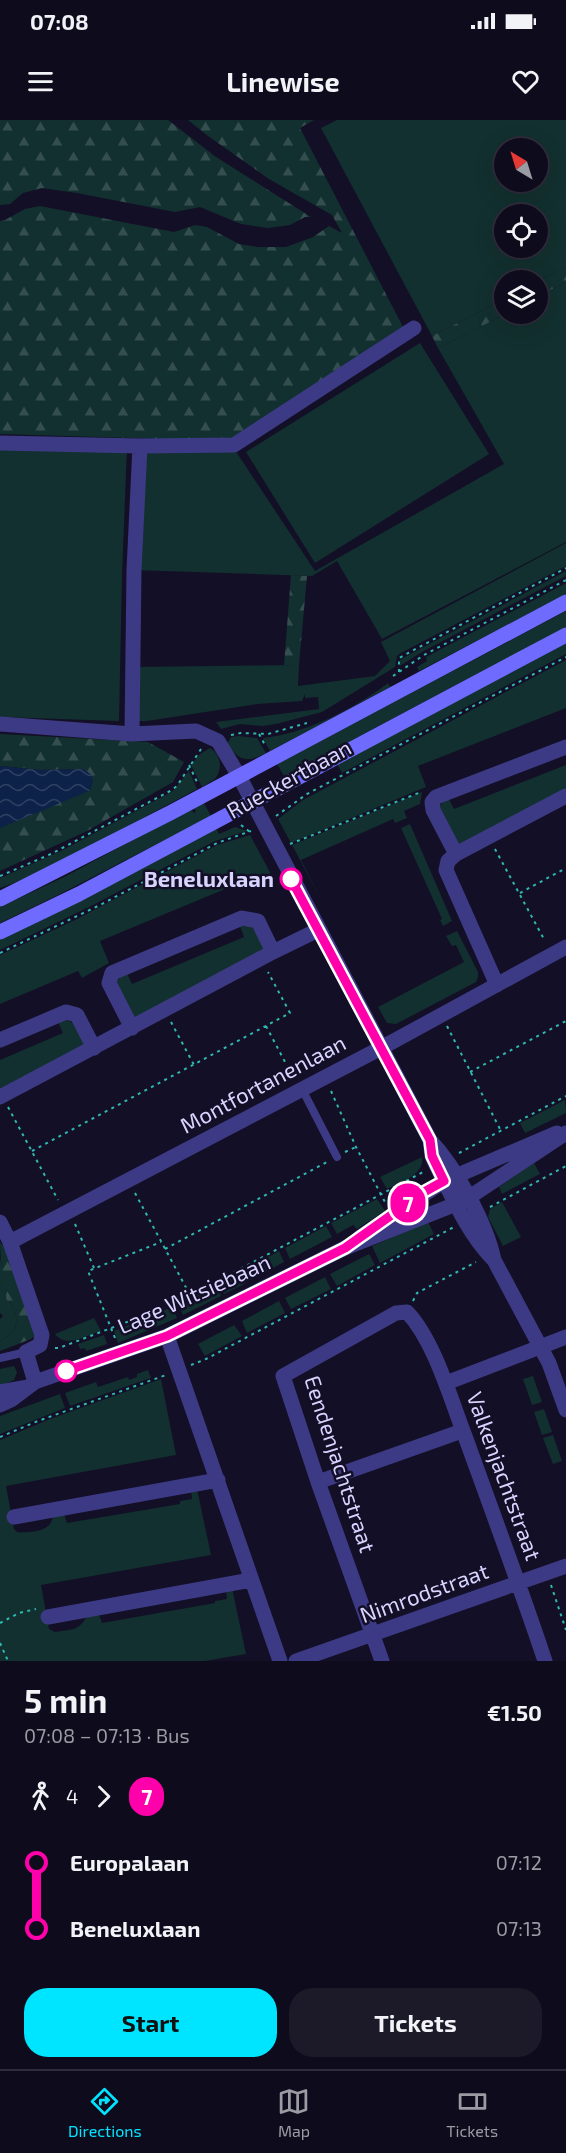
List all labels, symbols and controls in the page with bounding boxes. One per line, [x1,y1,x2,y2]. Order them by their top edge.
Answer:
text: 07:08 [30,8,89,34]
icon: menu [24,65,57,98]
text: Linewise [226,65,340,97]
icon: heart [509,65,542,98]
north arrow [494,138,548,192]
map controls [494,138,548,324]
button: locate [494,204,548,258]
button: layers [494,270,548,324]
street label: Rueckertbaan [222,733,355,823]
place label: Beneluxlaan [144,865,274,891]
marker: Beneluxlaan [280,868,302,890]
street label: Montfortanenlaan [175,1028,350,1138]
line badge: 7 [388,1184,428,1222]
text: 7 [402,1191,414,1216]
street label: Lage Witsiebaan [113,1248,274,1338]
unlabelled marker [55,1360,77,1382]
street label: Eendenjachtstraat [299,1372,382,1556]
street label: Valkenjachtstraat [461,1388,547,1564]
street label: Nimrodstraat [356,1557,491,1627]
text: 5 min [24,1680,107,1720]
text: €1.50 [487,1699,542,1725]
text: 07:08 – 07:13 · Bus [24,1723,190,1747]
icon: walk [24,1780,57,1813]
icon: forward [87,1780,120,1813]
text: 4 [66,1784,78,1808]
text: 7 [141,1784,152,1809]
text: Europalaan [70,1849,189,1875]
text: 07:12 [496,1850,542,1874]
text: Beneluxlaan [70,1915,200,1941]
text: 07:13 [496,1916,542,1940]
button: Start [24,1988,277,2057]
button: Tickets [289,1988,542,2057]
tab: Directions [68,2085,142,2140]
tab: Map [277,2085,310,2140]
tab: Tickets [446,2085,498,2140]

